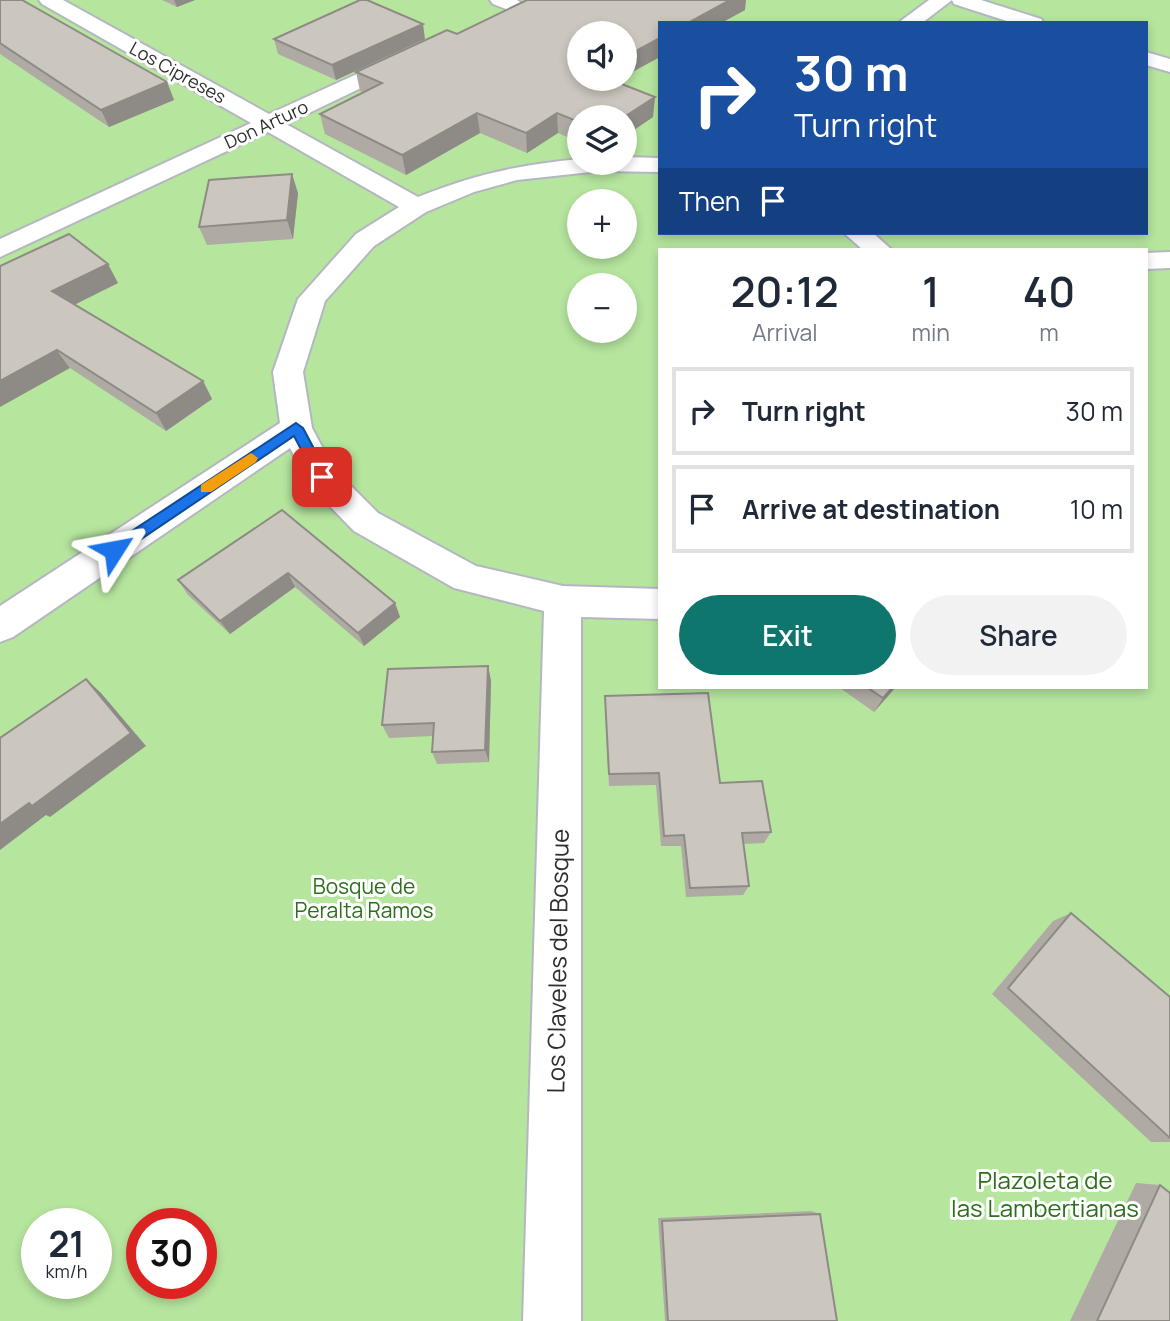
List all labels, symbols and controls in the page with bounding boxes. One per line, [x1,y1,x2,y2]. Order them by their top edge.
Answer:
map controls [567,21,637,343]
button: sound [567,21,637,91]
street label: Los Cipreses [125,36,231,108]
text: 30 m [794,39,909,106]
icon: right [679,49,770,140]
street label: Don Arturo [220,94,312,154]
text: Turn right [794,103,937,147]
button: layers [567,105,637,175]
icon: arrive [754,182,792,220]
text: Then [679,183,740,219]
button: + [567,189,637,259]
text: 20:12 [731,262,839,320]
text: 1 [922,262,940,320]
text: 40 [1023,262,1075,320]
button: − [567,273,637,343]
text: Arrival [752,316,818,348]
text: min [911,316,950,348]
text: m [1039,316,1059,348]
icon: right [683,392,721,430]
text: Turn right [742,393,866,429]
text: 30 m [1066,393,1123,429]
pin [292,447,352,507]
icon: arrive [303,458,341,496]
icon: arrive [683,490,721,528]
text: Arrive at destination [742,491,1000,527]
text: 10 m [1070,491,1123,527]
position arrow [77,513,151,587]
button: Exit [679,595,896,675]
button: Share [910,595,1127,675]
street label: Los Claveles del Bosque [538,828,576,1094]
park label: Bosque de Peralta Ramos [295,872,433,924]
park label: Plazoleta de las Lambertianas [951,1163,1139,1224]
speed limit sign: 30 [126,1208,217,1299]
text: 21 [48,1220,85,1268]
text: km/h [46,1259,87,1283]

